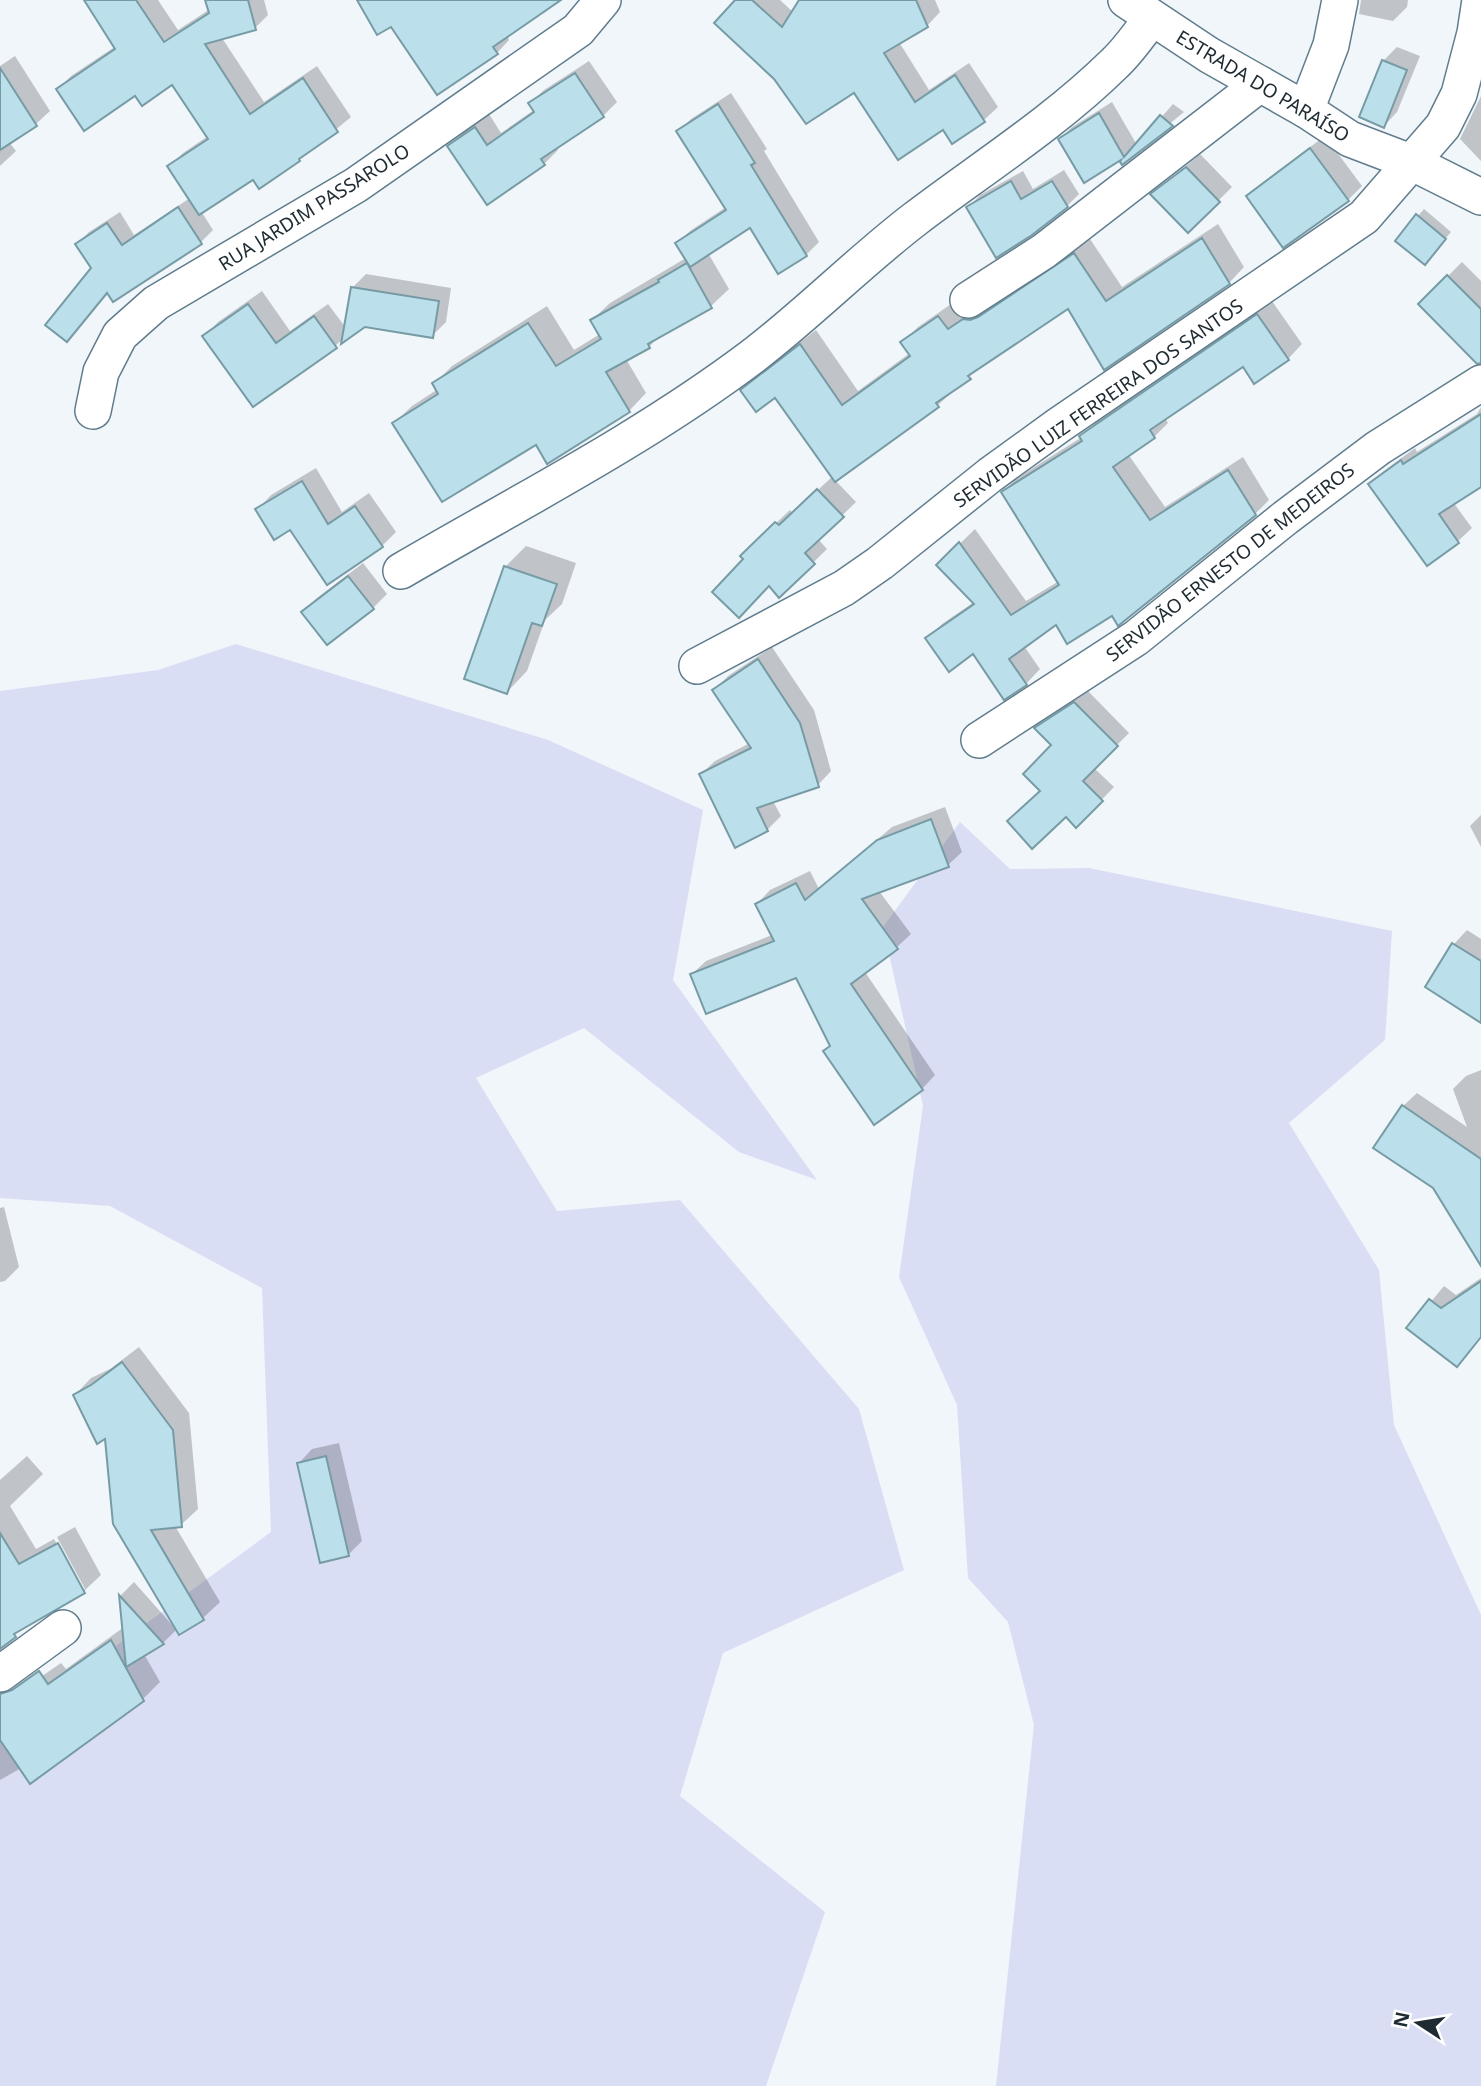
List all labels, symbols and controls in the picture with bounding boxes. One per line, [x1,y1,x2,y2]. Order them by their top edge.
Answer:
street label: ESTRADA DO PARAÍSO [1171,24,1355,148]
street label: RUA JARDIM PASSAROLO [213,137,415,277]
street label: SERVIDÃO LUIZ FERREIRA DOS SANTOS [948,293,1248,513]
street label: SERVIDÃO ERNESTO DE MEDEIROS [1100,457,1360,667]
north arrow [1383,1988,1453,2058]
text: N [1387,2009,1416,2030]

